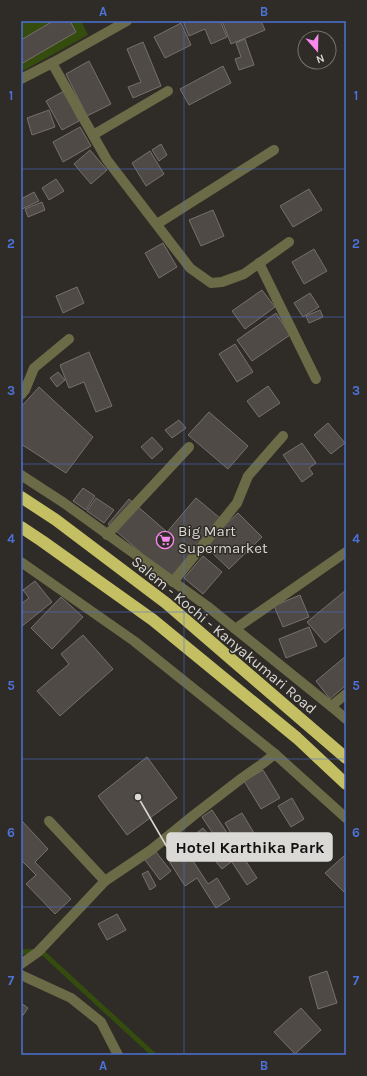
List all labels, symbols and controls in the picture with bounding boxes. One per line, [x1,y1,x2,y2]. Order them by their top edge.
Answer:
text: A [99,4,107,19]
text: B [260,4,268,19]
north arrow [297,30,337,70]
text: N [314,51,326,66]
text: 1 [9,88,13,103]
text: 1 [354,88,358,103]
text: 2 [7,236,15,251]
text: 2 [352,236,360,251]
text: 3 [7,383,15,398]
text: 3 [352,383,360,398]
place label: Big Mart Supermarket [178,522,268,557]
supermarket icon: Big Mart Supermarket [155,530,175,550]
text: 4 [7,531,15,546]
text: 4 [352,531,360,546]
street label: Salem - Kochi - Kanyakumari Road [128,552,320,718]
text: 5 [7,678,15,693]
text: 5 [352,678,360,693]
text: 6 [7,825,15,840]
text: 6 [352,825,360,840]
callout: Hotel Karthika Park [167,833,332,861]
text: Hotel Karthika Park [176,838,325,857]
text: 7 [8,973,15,988]
text: 7 [353,973,360,988]
text: A [99,1058,107,1073]
text: B [260,1058,268,1073]

